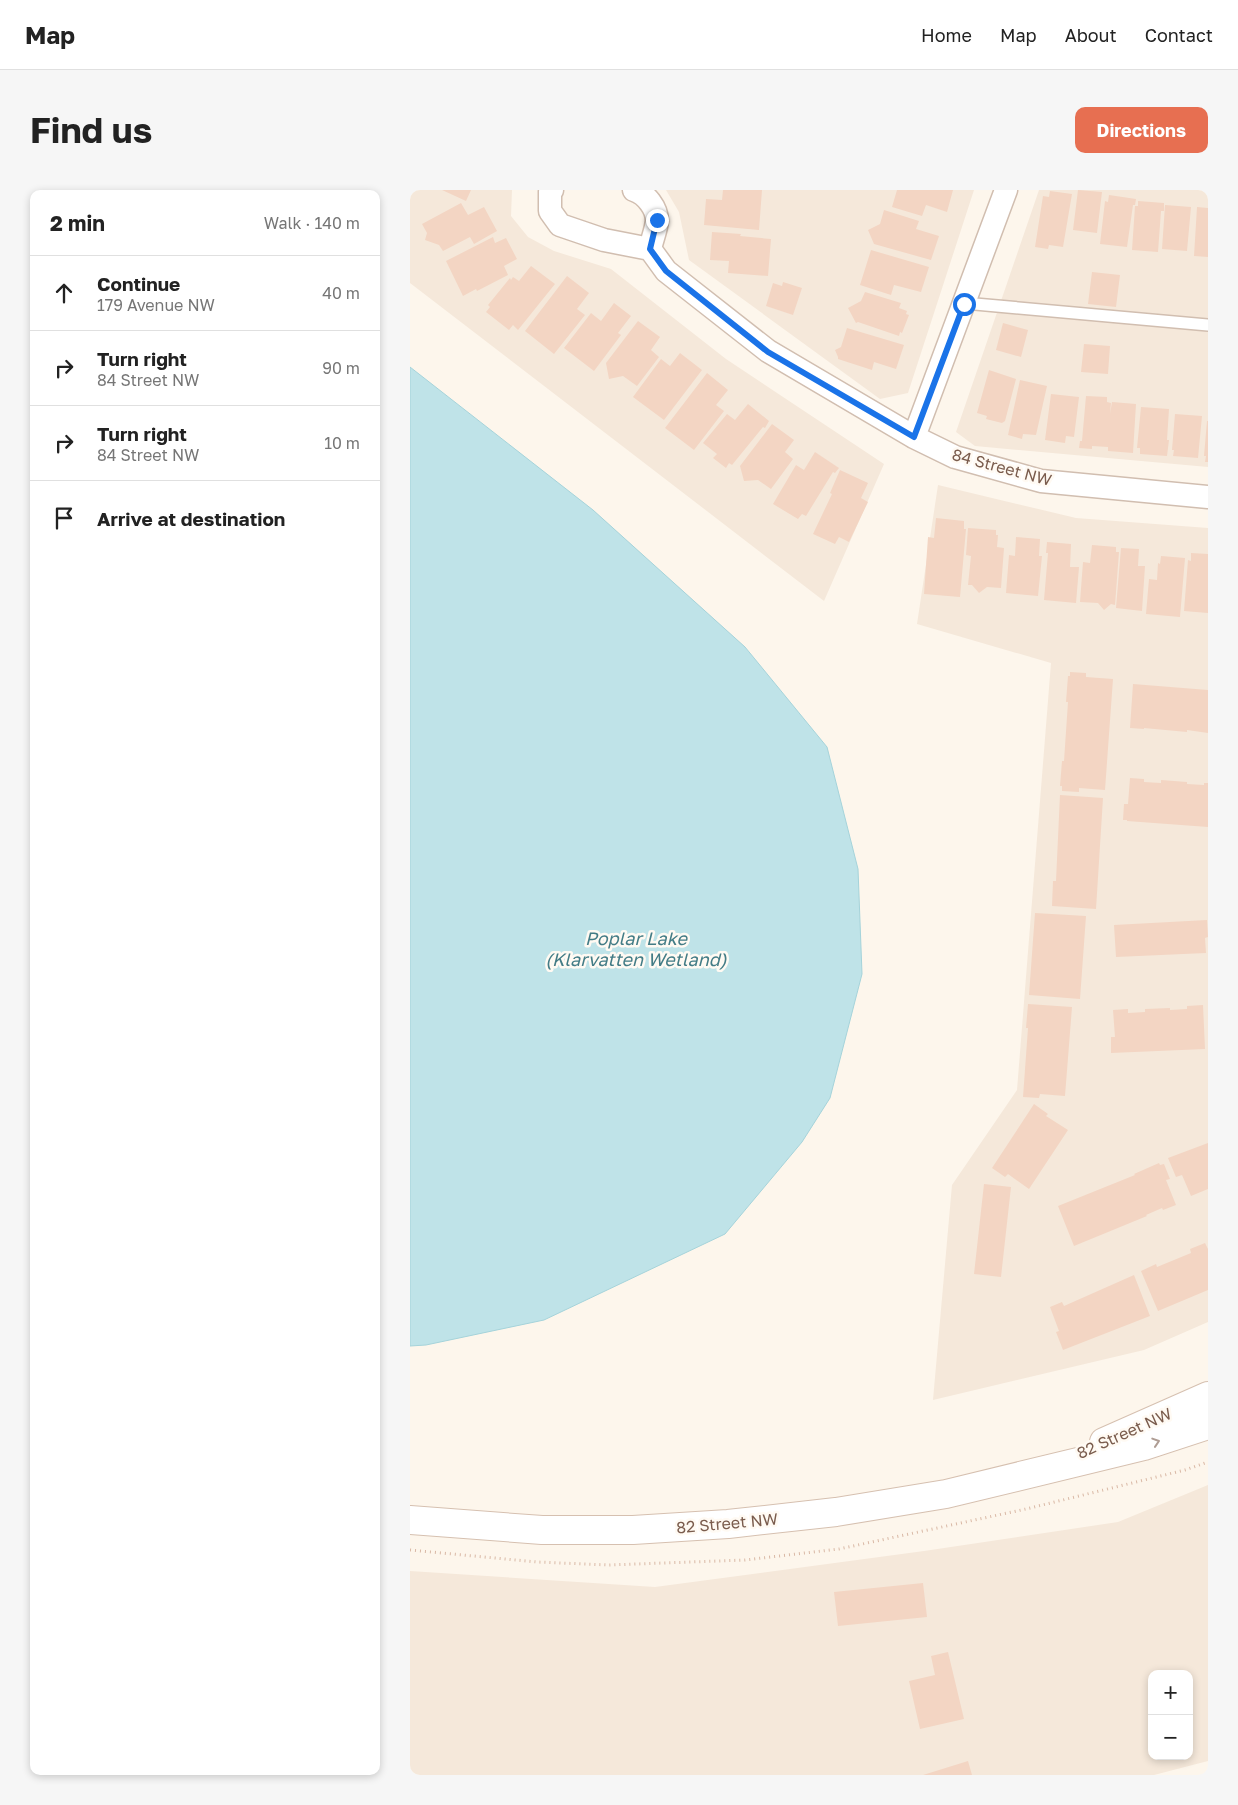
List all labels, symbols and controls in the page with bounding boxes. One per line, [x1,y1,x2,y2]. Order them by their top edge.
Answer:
text: Map [25,20,75,49]
text: Home [921,24,972,46]
text: Map [1000,24,1037,46]
text: About [1065,24,1117,46]
text: Contact [1145,24,1213,46]
button: Directions [1075,107,1208,153]
text: Find us [30,109,152,151]
route end [646,209,669,232]
text: 2 min [50,210,105,236]
text: Walk · 140 m [264,213,360,233]
text: Continue [97,272,180,295]
icon: ahead [50,279,78,307]
text: 40 m [322,283,360,303]
route start [953,293,976,316]
text: 179 Avenue NW [97,295,215,315]
text: Turn right [97,347,187,370]
icon: right [50,354,78,382]
text: 90 m [322,358,360,378]
text: 84 Street NW [97,370,199,390]
text: Turn right [97,422,187,445]
icon: right [50,429,78,457]
text: 10 m [324,433,360,453]
street label: 84 Street NW [950,444,1054,490]
text: 84 Street NW [97,445,199,465]
icon: arrive [50,504,78,532]
text: Arrive at destination [97,507,285,530]
water label: Poplar Lake (Klarvatten Wetland) [545,927,727,970]
street label: 82 Street NW [1073,1403,1175,1463]
one-way arrow [1151,1438,1160,1448]
street label: 82 Street NW [675,1509,779,1537]
map controls [1148,1670,1193,1760]
button: + [1148,1670,1193,1715]
button: − [1148,1715,1193,1760]

